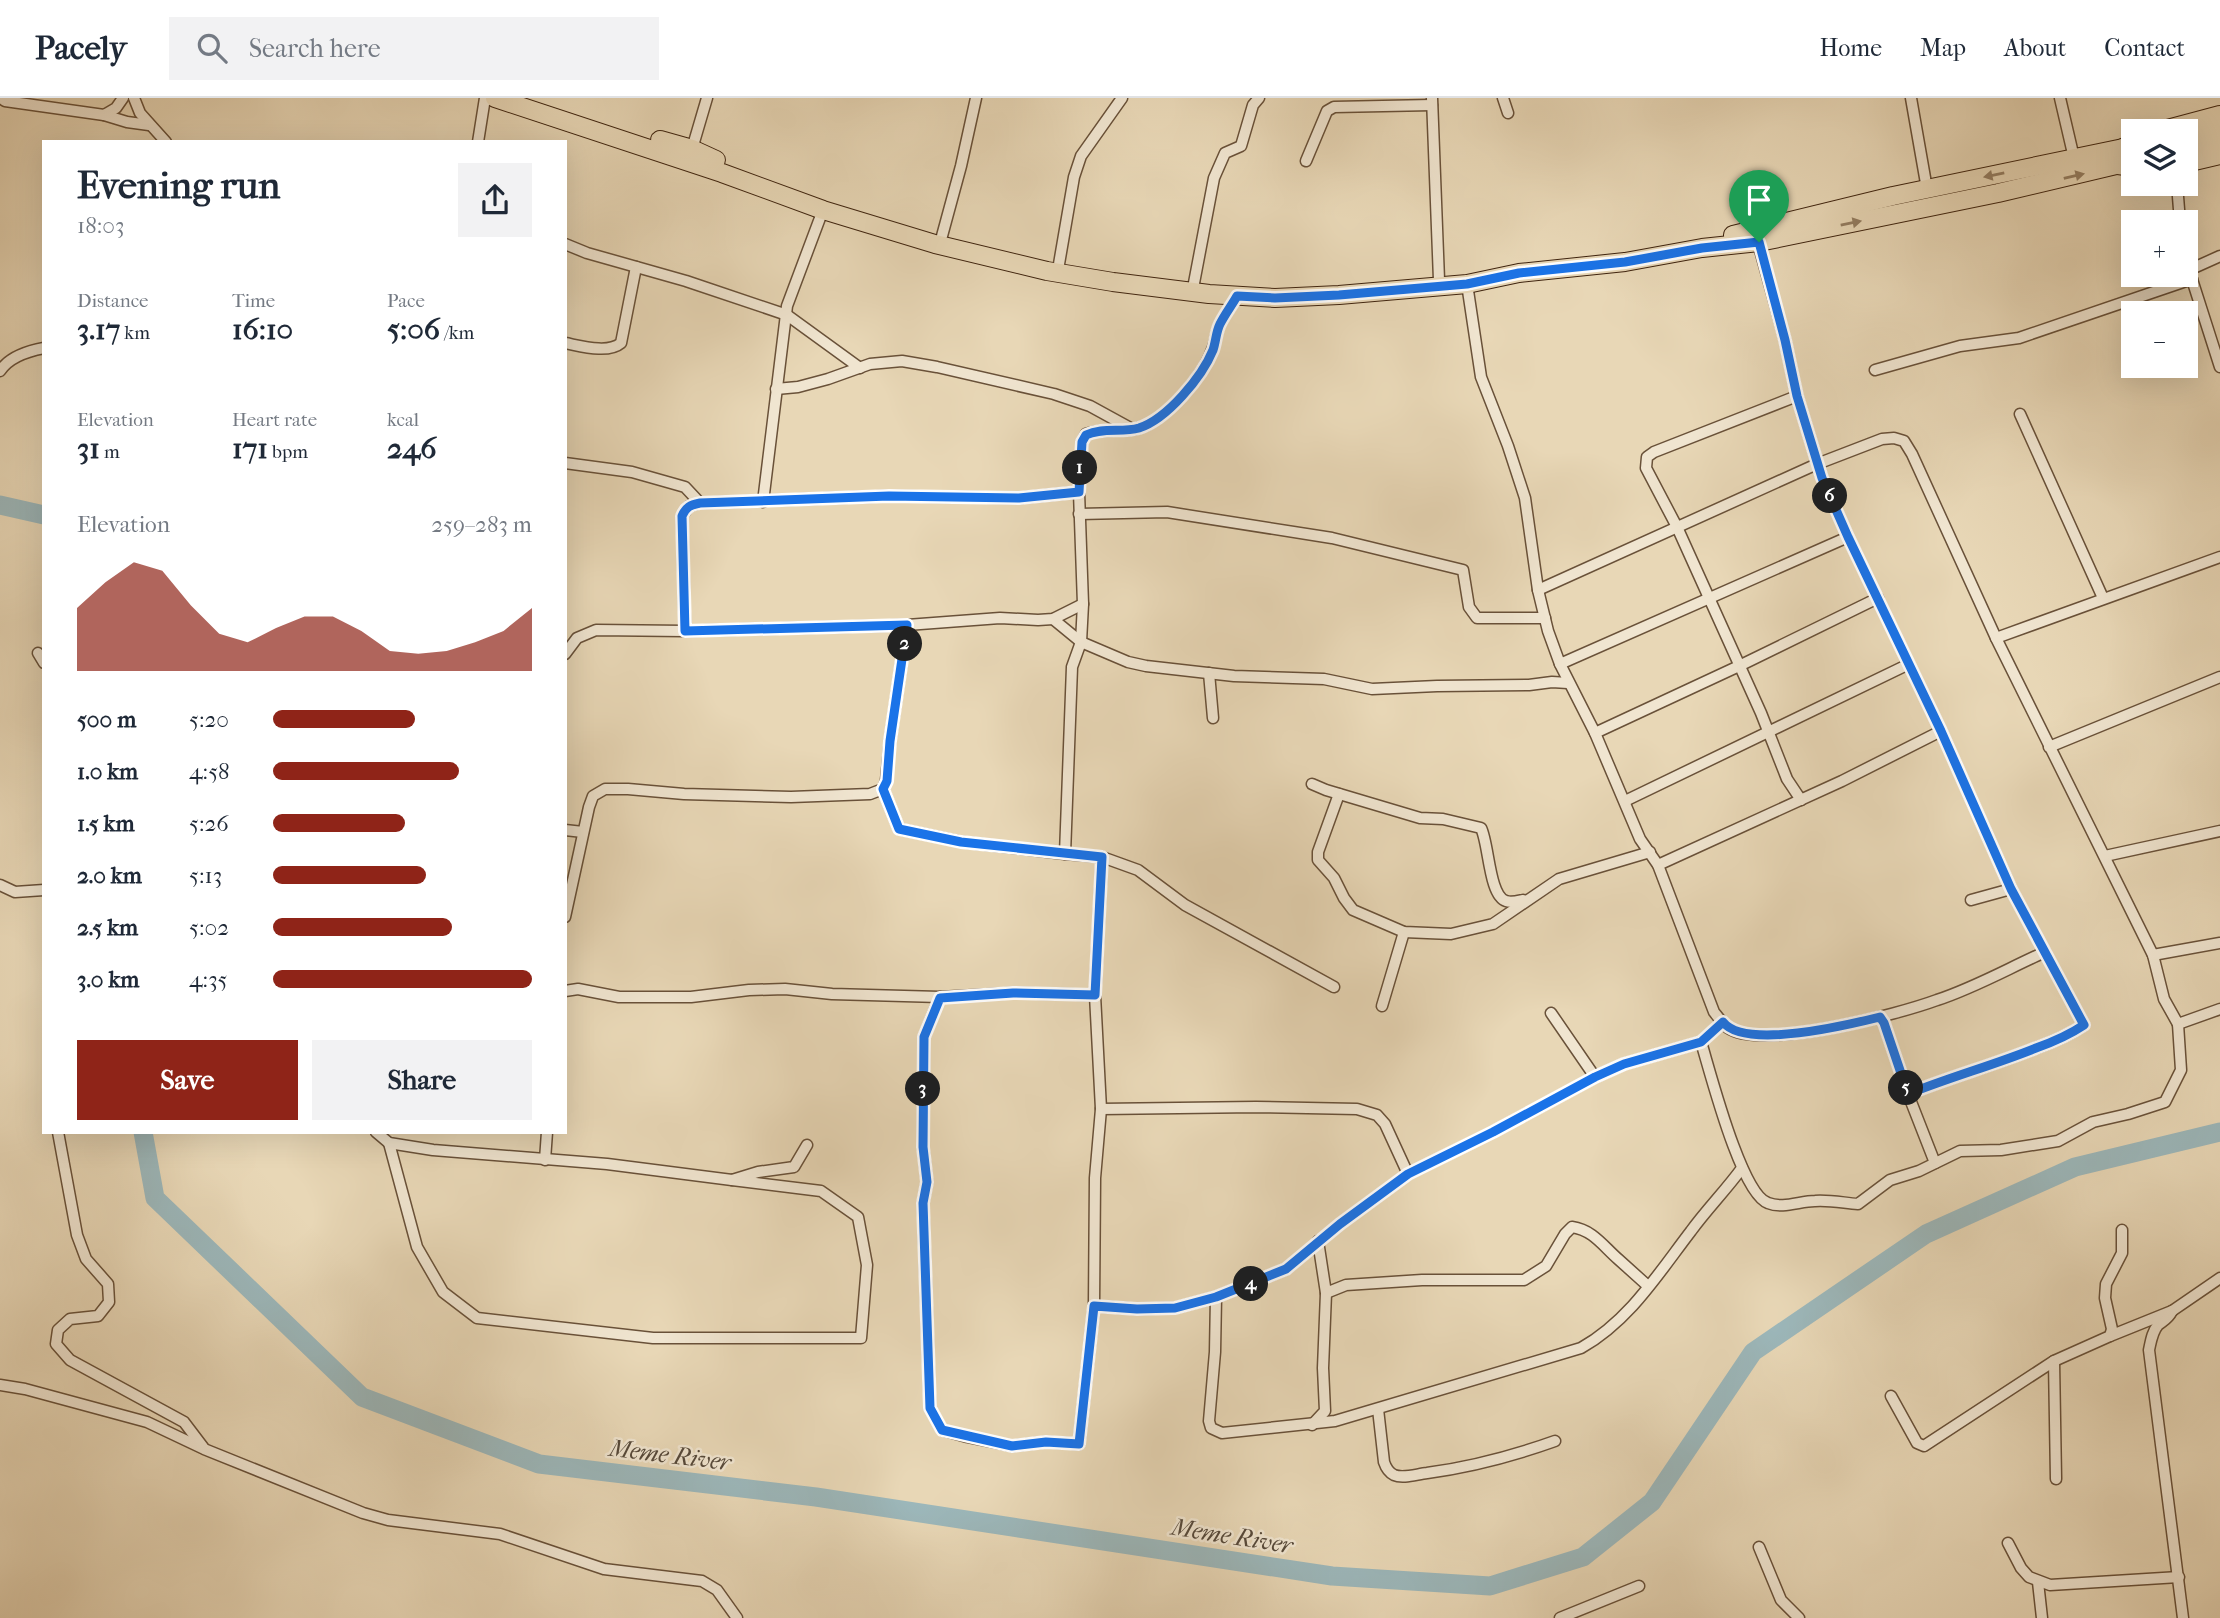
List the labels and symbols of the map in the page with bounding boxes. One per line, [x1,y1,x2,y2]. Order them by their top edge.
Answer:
one-way arrow [1983,169,2005,180]
pin [1729,170,1789,242]
one-way arrow [2063,170,2085,181]
one-way arrow [1840,217,1862,228]
pin: 1 [1062,450,1098,486]
pin: 6 [1812,478,1848,514]
pin: 2 [888,626,922,662]
pin: 5 [1888,1070,1924,1105]
pin: 3 [906,1072,940,1107]
pin: 4 [1234,1266,1268,1302]
water label: Meme River [606,1433,735,1477]
water label: Meme River [1168,1512,1297,1560]

